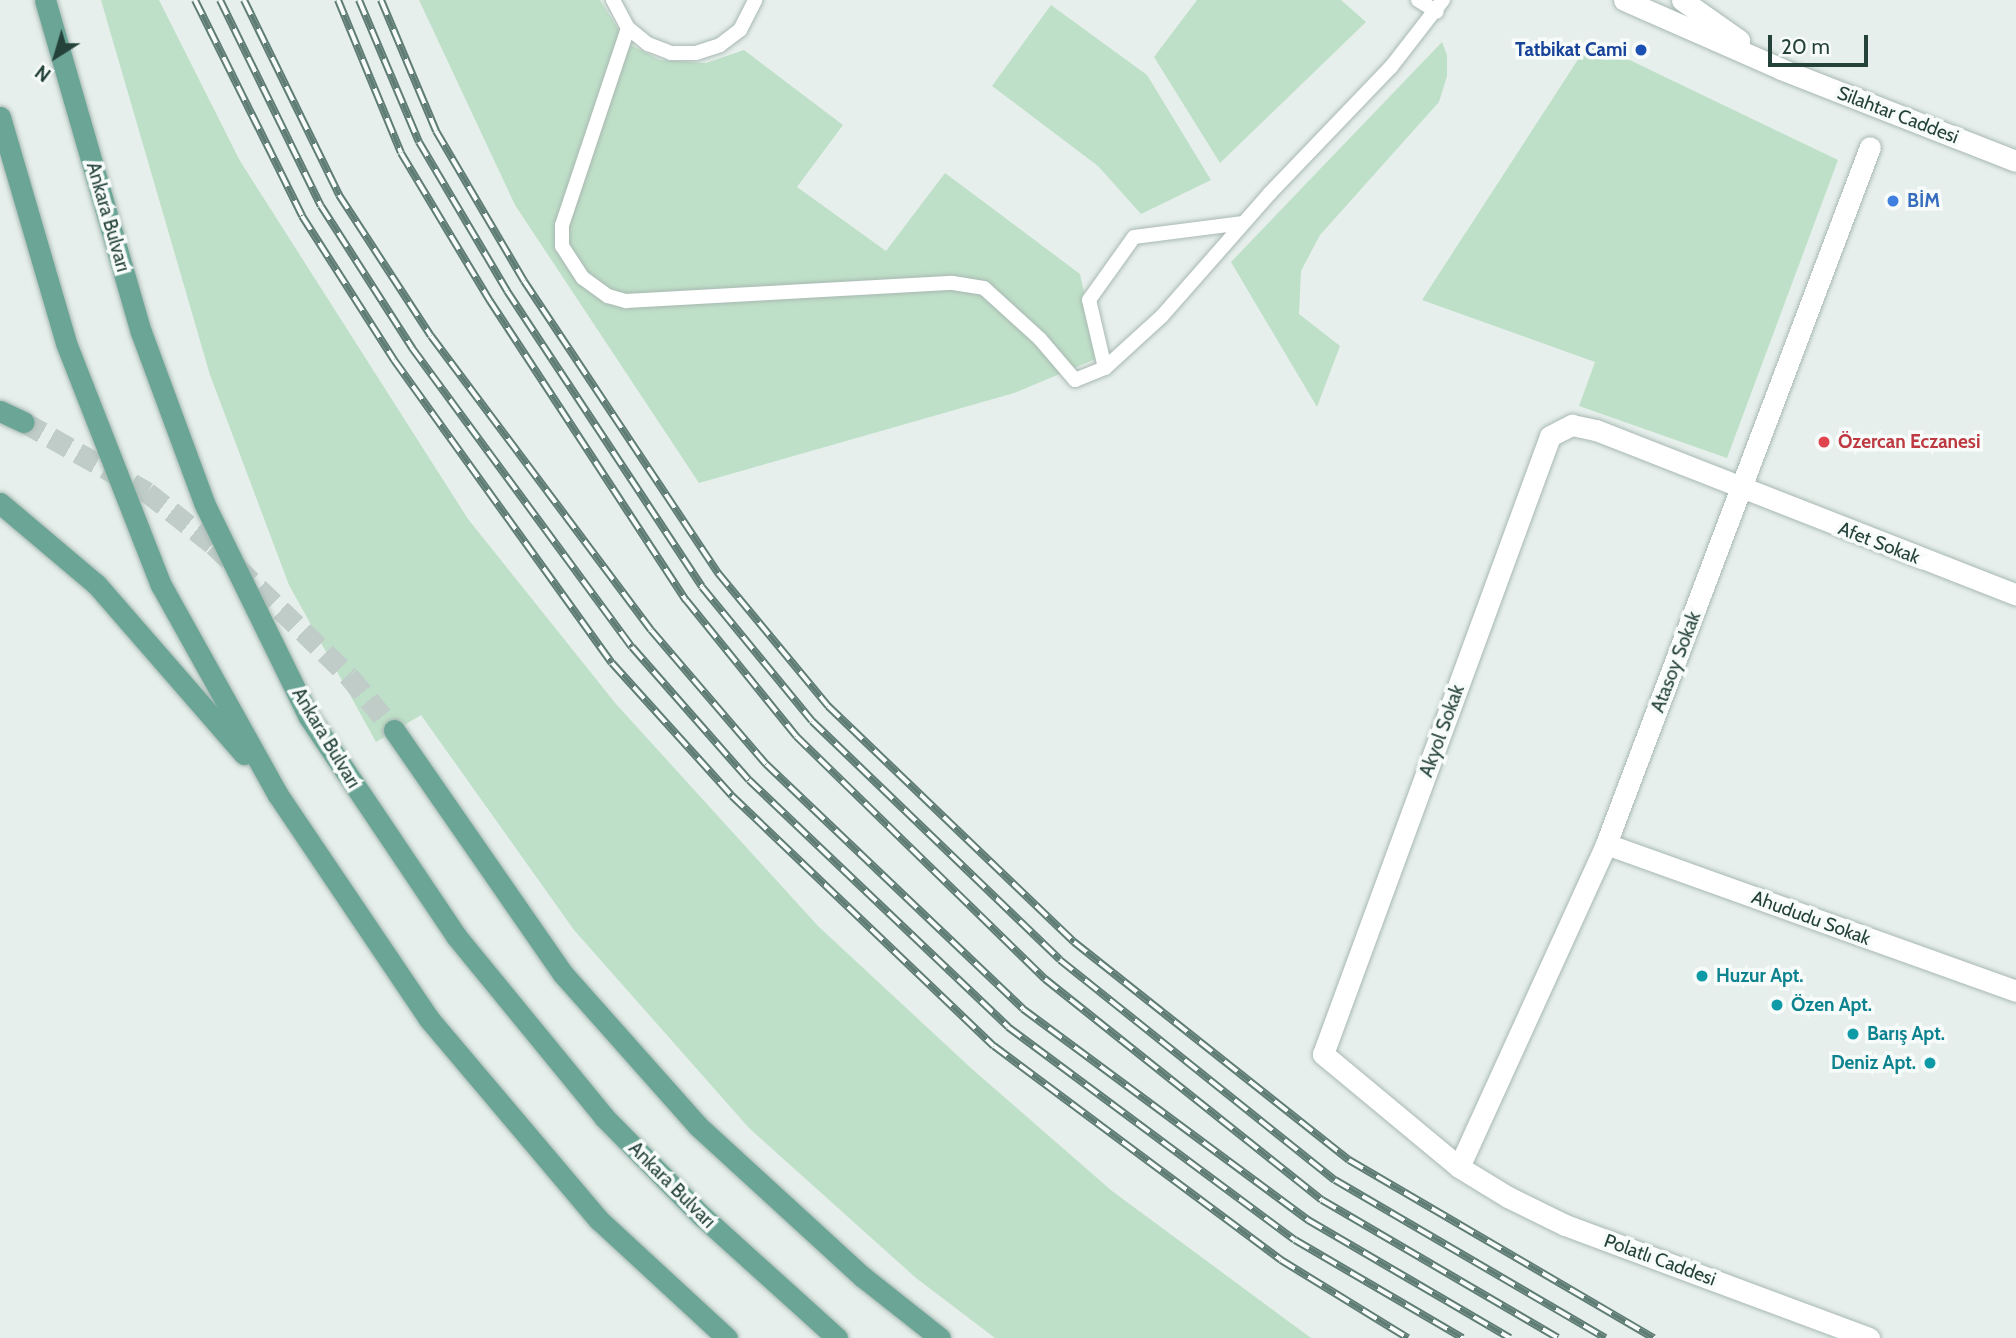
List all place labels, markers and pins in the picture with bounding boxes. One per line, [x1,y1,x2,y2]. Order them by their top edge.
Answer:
place label: Tatbikat Cami [1515,39,1627,61]
marker: Tatbikat Cami [1633,42,1649,58]
place label: BİM [1907,190,1940,212]
marker: BİM [1885,193,1901,209]
place label: Özercan Eczanesi [1838,431,1980,453]
marker: Özercan Eczanesi [1816,434,1832,450]
place label: Huzur Apt. [1716,965,1804,987]
marker: Huzur Apt. [1694,968,1710,984]
place label: Özen Apt. [1791,994,1872,1016]
marker: Özen Apt. [1769,997,1785,1013]
place label: Barış Apt. [1867,1023,1945,1045]
marker: Barış Apt. [1845,1026,1861,1042]
place label: Deniz Apt. [1831,1052,1916,1074]
marker: Deniz Apt. [1922,1055,1938,1071]

